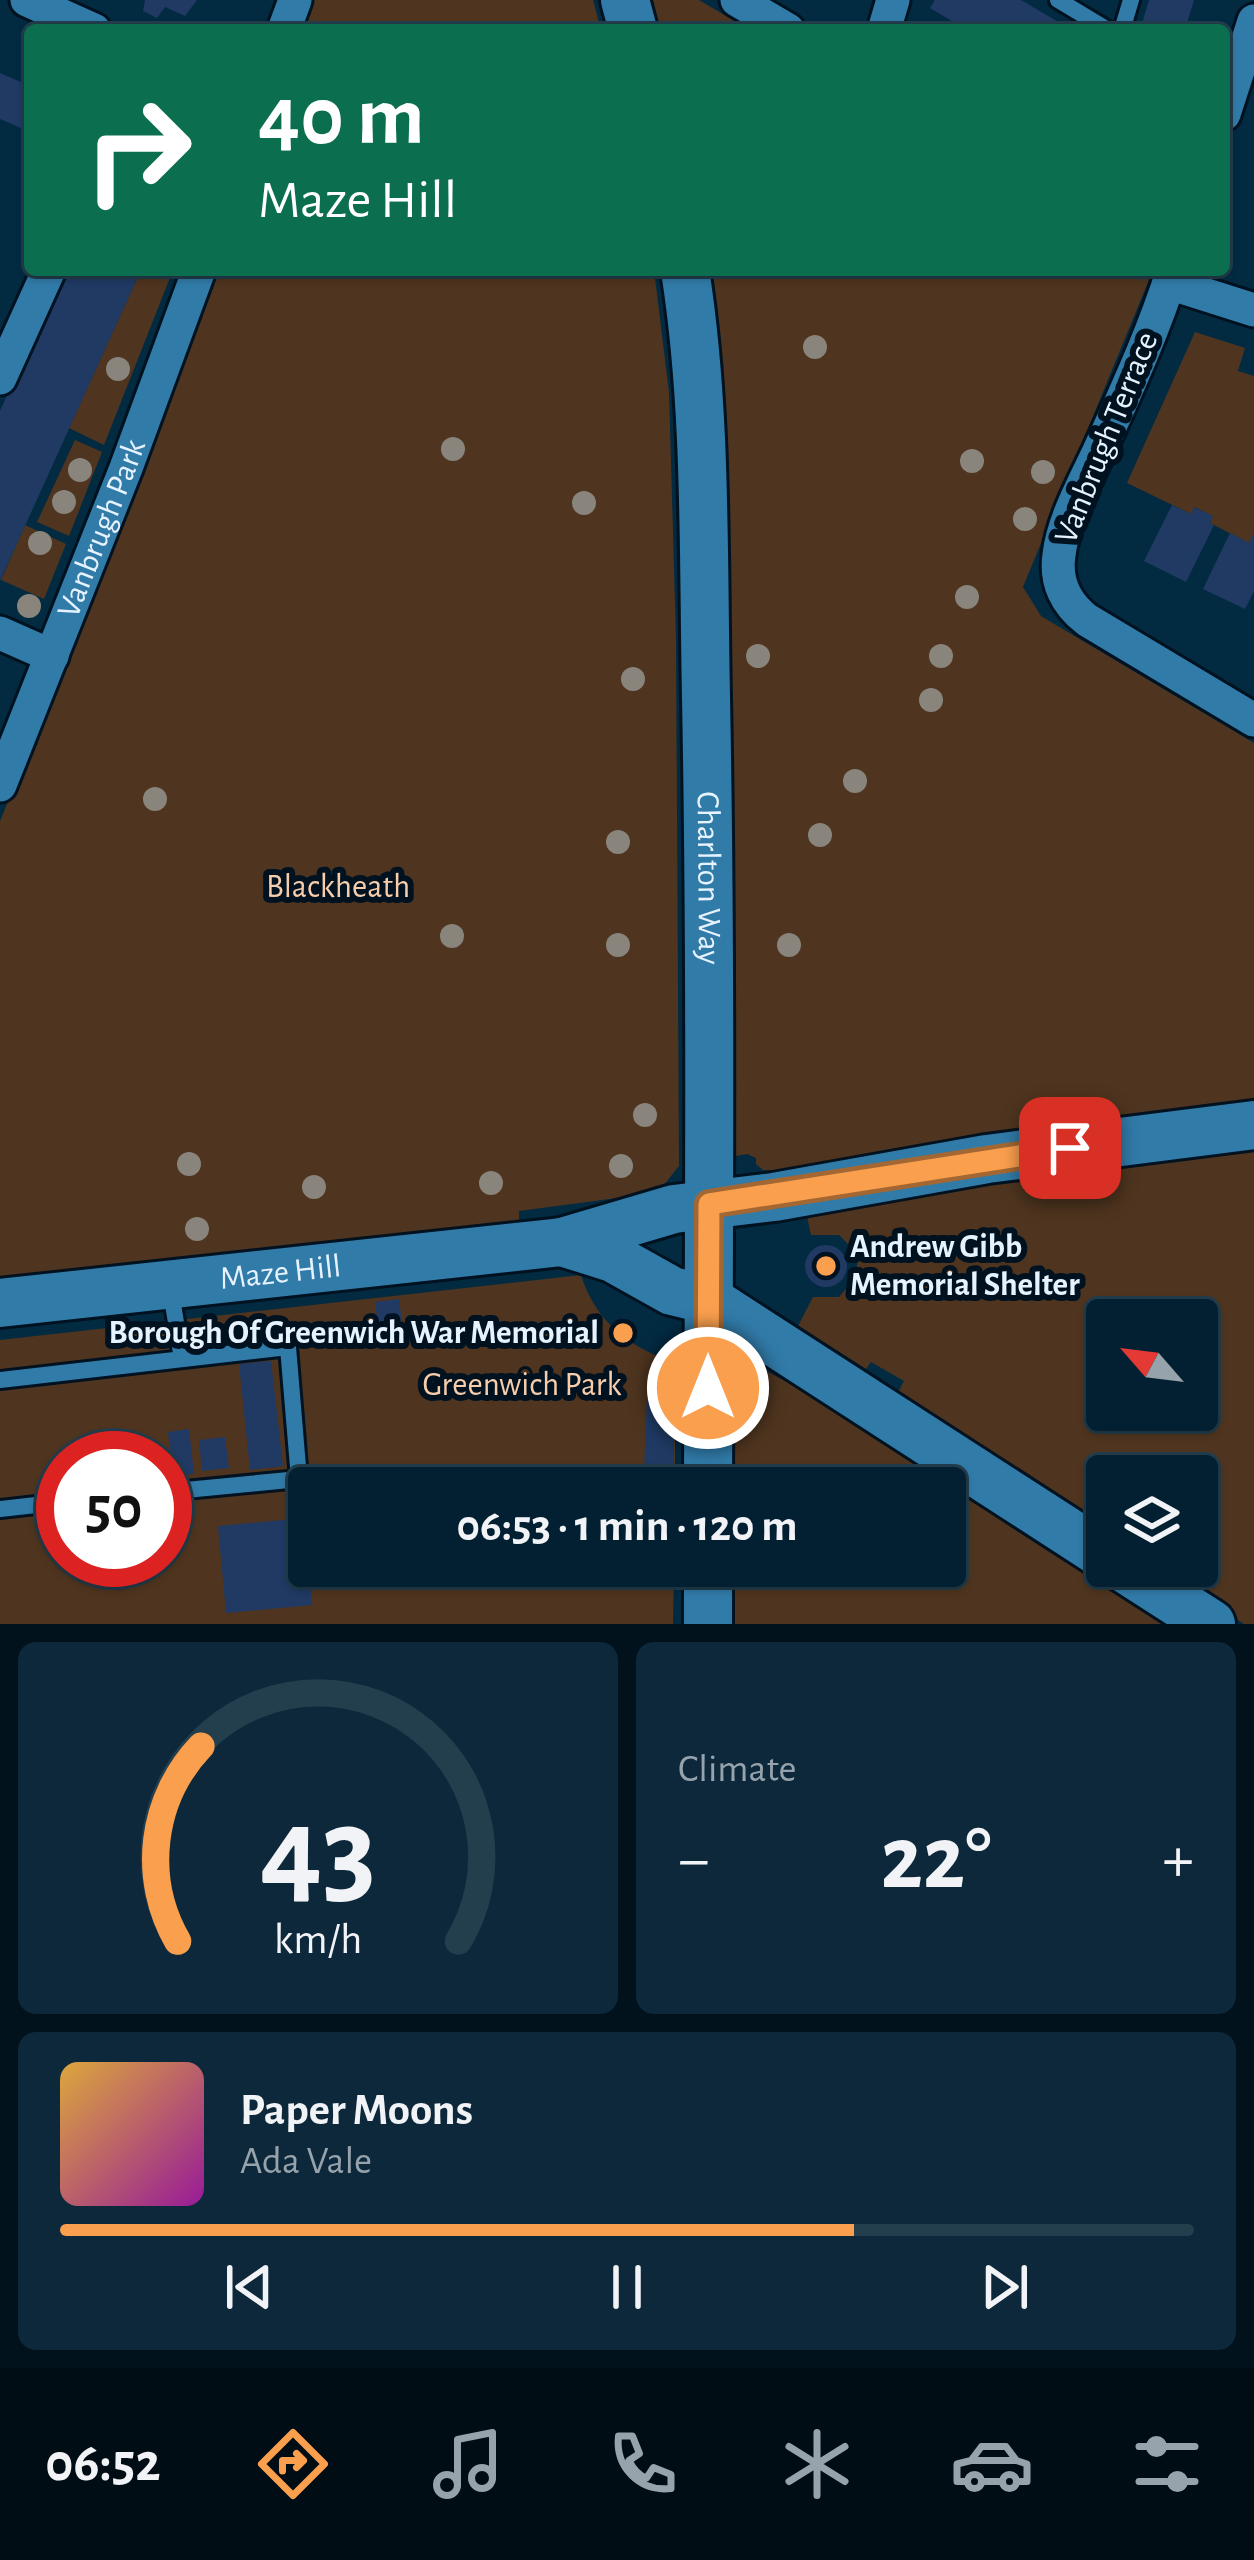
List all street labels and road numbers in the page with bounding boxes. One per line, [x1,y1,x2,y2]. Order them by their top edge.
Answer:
street label: Vanbrugh Terrace [1050,328,1164,548]
street label: Vanbrugh Park [52,435,152,622]
street label: Charlton Way [691,791,725,965]
street label: Maze Hill [218,1250,343,1296]

